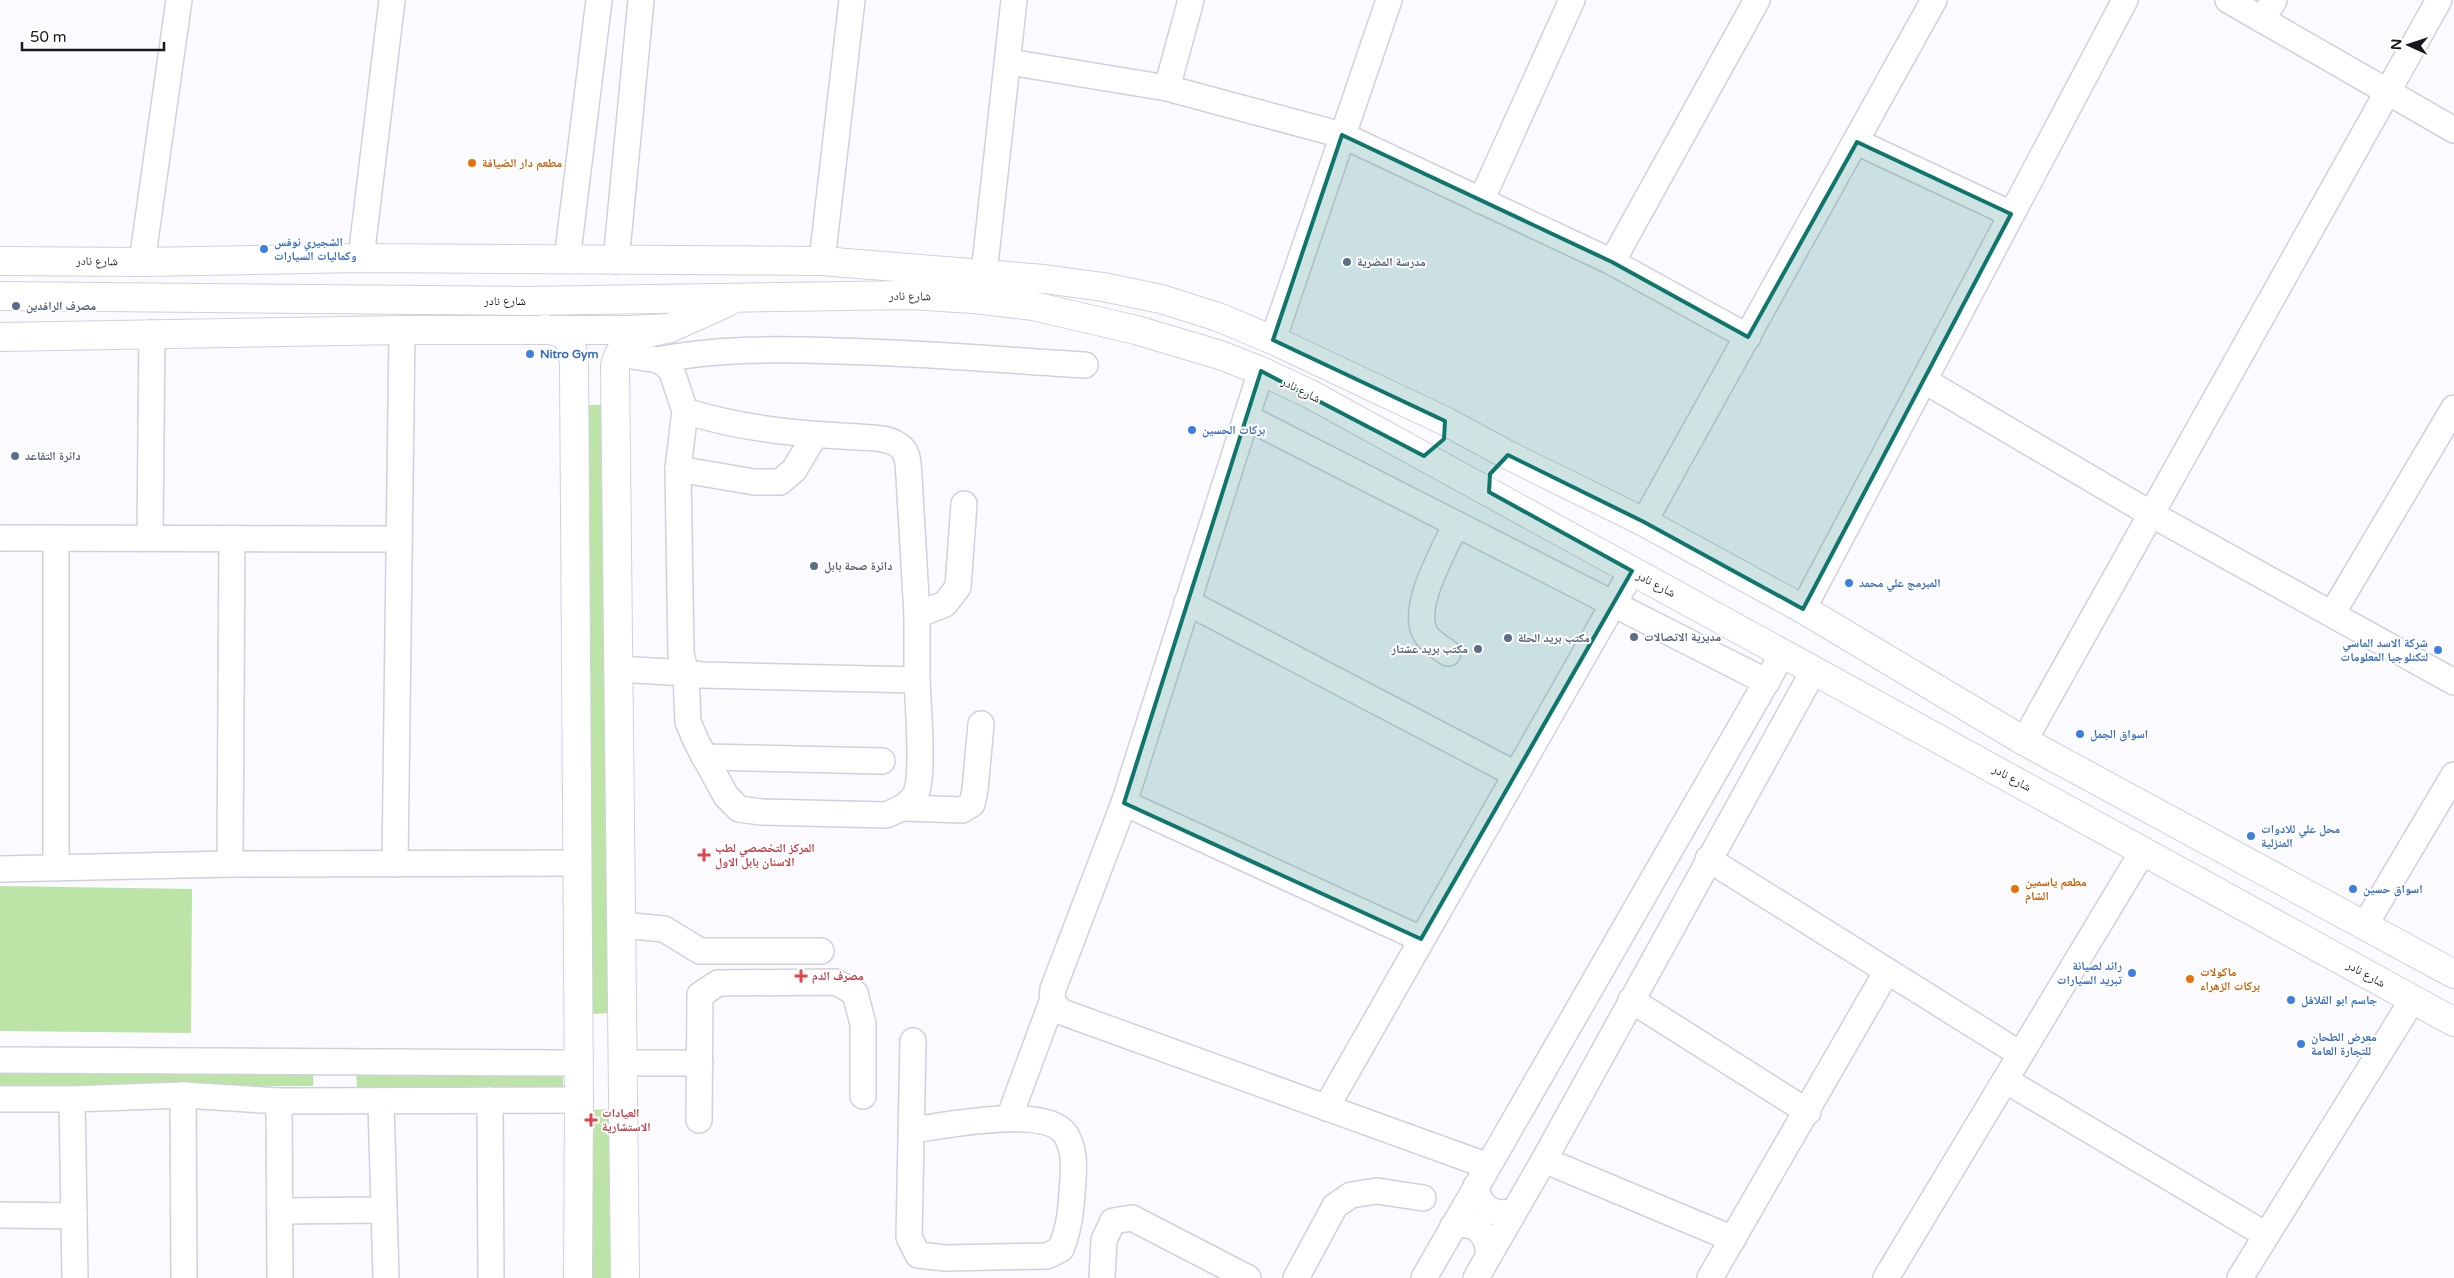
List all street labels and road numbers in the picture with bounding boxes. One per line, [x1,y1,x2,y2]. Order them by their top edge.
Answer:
street label: شارع نادر [75,254,118,269]
street label: شارع نادر [888,289,931,304]
street label: شارع نادر [483,294,526,309]
street label: شارع نادر [1278,374,1323,407]
street label: شارع نادر [1633,568,1678,601]
street label: شارع نادر [1989,761,2034,795]
street label: شارع نادر [2343,957,2388,991]

